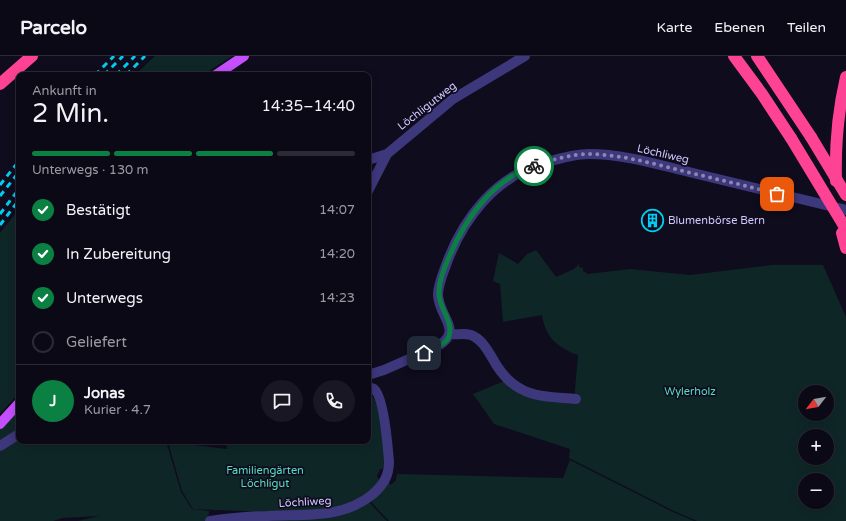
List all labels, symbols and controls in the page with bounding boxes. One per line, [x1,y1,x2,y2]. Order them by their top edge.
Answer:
text: Parcelo [20,17,87,39]
text: Karte [657,19,692,36]
text: Ebenen [714,19,765,36]
text: Teilen [787,19,826,36]
street label: Löchligutweg [395,79,459,133]
text: Ankunft in [32,83,97,99]
text: 14:35–14:40 [262,97,355,115]
text: 2 Min. [32,98,109,129]
street label: Löchliweg [636,142,690,166]
courier [514,146,554,186]
icon: bike [523,155,545,177]
text: Unterwegs · 130 m [32,162,149,178]
pin [760,177,794,211]
icon: bag [766,183,788,205]
icon: check [32,199,54,221]
text: Bestätigt [66,201,131,219]
text: 14:07 [319,202,355,218]
building icon: Blumenbörse Bern [639,207,665,233]
place label: Blumenbörse Bern [668,214,765,227]
icon: check [32,243,54,265]
text: In Zubereitung [66,245,171,263]
text: 14:20 [319,246,355,262]
icon: check [32,287,54,309]
text: Unterwegs [66,289,143,307]
text: 14:23 [319,290,355,306]
text: Geliefert [66,333,127,351]
pin [407,336,441,370]
icon: home [413,342,435,364]
button: chat [261,380,303,422]
button: phone [313,380,355,422]
text: Jonas [84,384,125,402]
park label: Wylerholz [664,385,716,398]
north arrow [798,385,834,421]
map controls [798,385,834,509]
text: J [50,392,57,410]
text: Kurier · 4.7 [84,402,151,418]
button: + [798,429,834,465]
park label: Familiengärten Löchligut [226,464,304,490]
button: − [798,473,834,509]
street label: Löchliweg [278,494,332,510]

